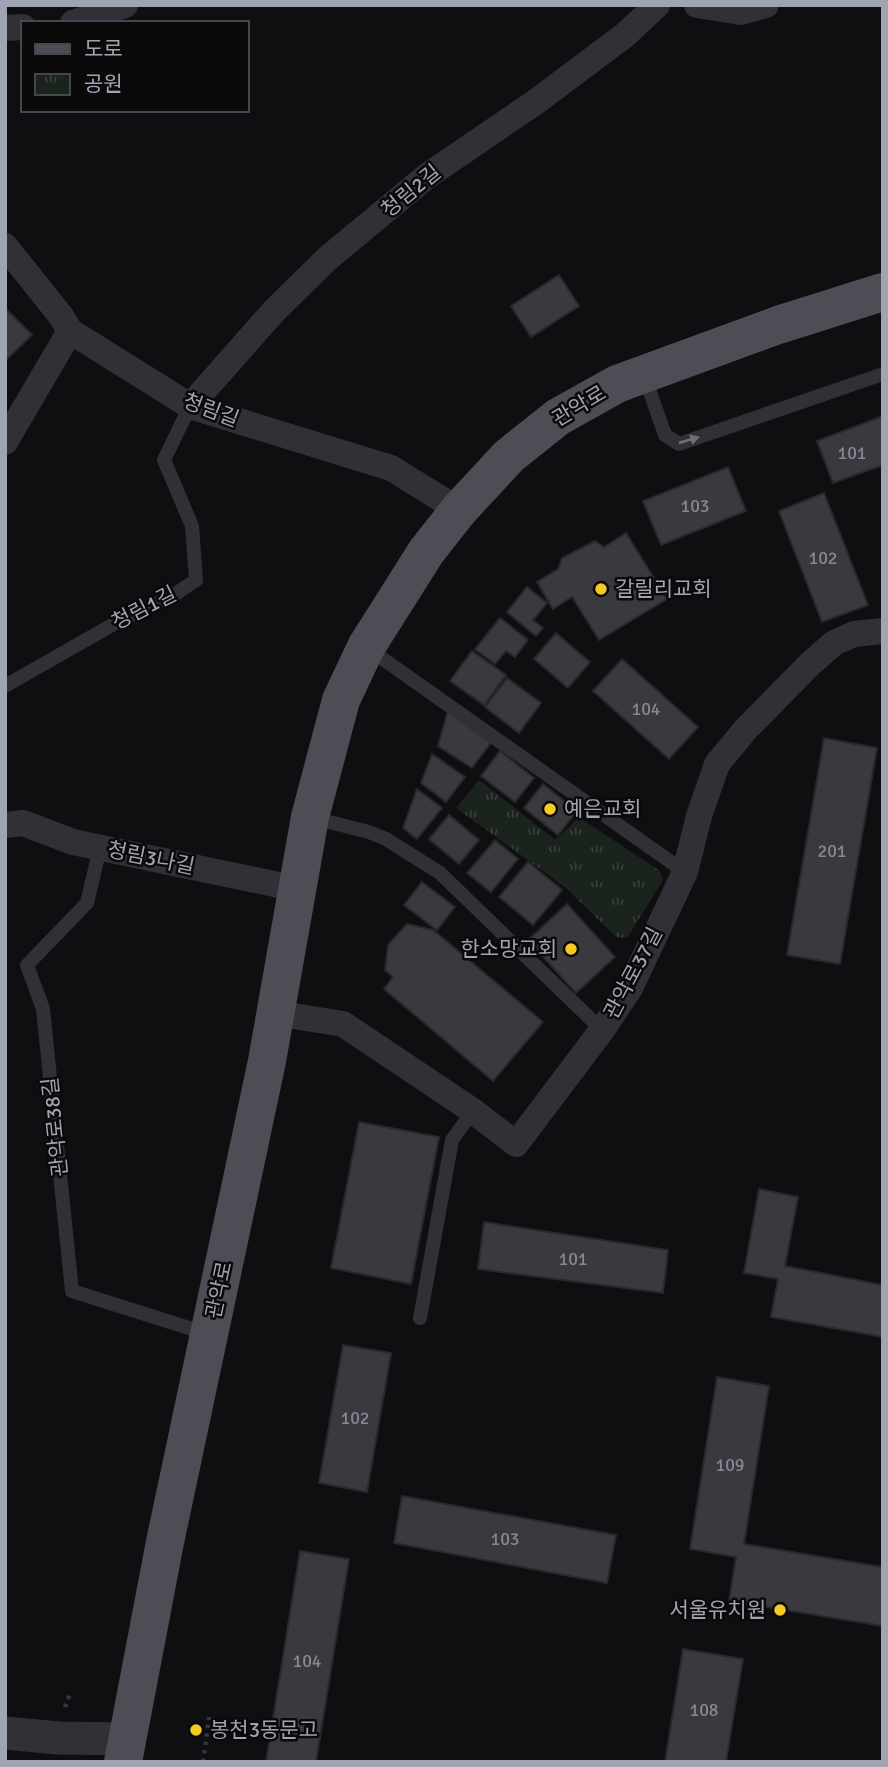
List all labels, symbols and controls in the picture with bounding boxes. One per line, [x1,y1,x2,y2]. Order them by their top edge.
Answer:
legend [21,21,248,112]
text: 도로 [84,36,123,62]
text: 공원 [84,71,123,97]
street label: 청림2길 [376,159,446,223]
street label: 관악로 [547,380,611,432]
street label: 청림길 [179,387,243,433]
one-way arrow [679,434,701,445]
house number: 101 [837,442,867,464]
house number: 103 [680,495,710,517]
house number: 102 [808,547,838,569]
place label: 갈릴리교회 [615,576,712,602]
street label: 청림1길 [107,581,181,635]
marker: 갈릴리교회 [593,581,609,597]
house number: 104 [631,698,661,720]
place label: 예은교회 [564,796,641,822]
marker: 예은교회 [542,801,558,817]
street label: 청림3나길 [105,836,197,880]
house number: 201 [817,840,847,862]
street label: 관악로37길 [598,923,668,1023]
place label: 한소망교회 [460,936,557,962]
marker: 한소망교회 [563,941,579,957]
street label: 관악로38길 [37,1076,73,1178]
house number: 101 [558,1248,588,1270]
street label: 관악로 [200,1259,238,1321]
house number: 102 [340,1407,370,1429]
house number: 109 [715,1454,745,1476]
house number: 103 [490,1528,520,1550]
place label: 서울유치원 [669,1597,766,1623]
marker: 서울유치원 [772,1602,788,1618]
house number: 104 [292,1650,322,1672]
house number: 108 [689,1699,719,1721]
place label: 봉천3동문고 [210,1717,318,1743]
marker: 봉천3동문고 [188,1722,204,1738]

